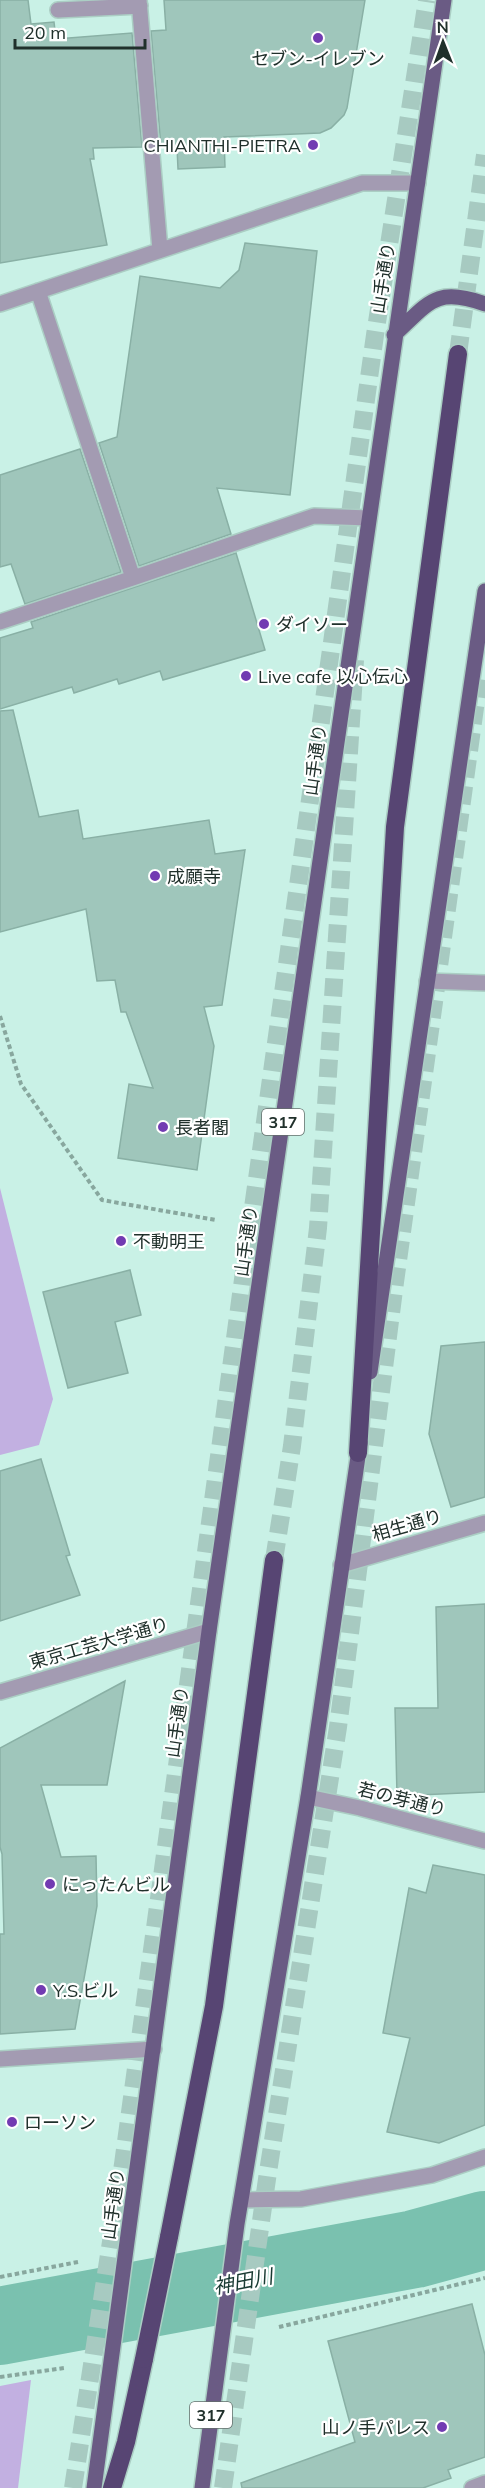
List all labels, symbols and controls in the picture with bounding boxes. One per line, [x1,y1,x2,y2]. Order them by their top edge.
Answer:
scale bar [15,12,146,50]
north arrow [413,12,473,72]
text: N [437,17,449,37]
text: 20 m [24,21,66,44]
marker: セブン-イレブン [311,31,325,45]
place label: セブン-イレブン [251,47,385,70]
place label: CHIANTHI-PIETRA [143,134,301,157]
marker: CHIANTHI-PIETRA [306,138,320,152]
street label: 山手通り [366,241,400,315]
place label: ダイソー [276,613,348,636]
marker: ダイソー [257,617,271,631]
place label: Live cafe 以心伝心 [258,665,408,688]
marker: Live cafe 以心伝心 [239,669,253,683]
street label: 山手通り [299,723,331,797]
place label: 成願寺 [167,865,221,888]
marker: 成願寺 [148,869,162,883]
road number: 317 [262,1109,304,1135]
place label: 長者閣 [175,1116,229,1139]
marker: 長者閣 [156,1120,170,1134]
street label: 山手通り [230,1204,262,1278]
place label: 不動明王 [133,1230,205,1253]
marker: 不動明王 [114,1234,128,1248]
street label: 相生通り [369,1504,445,1546]
street label: 東京工芸大学通り [27,1612,171,1674]
street label: 山手通り [161,1685,193,1759]
street label: 若の芽通り [356,1777,448,1821]
place label: にったんビル [62,1873,170,1896]
marker: にったんビル [43,1877,57,1891]
place label: Y.S.ビル [52,1979,118,2002]
marker: Y.S.ビル [34,1983,48,1997]
place label: ローソン [24,2111,96,2134]
marker: ローソン [5,2115,19,2129]
street label: 山手通り [97,2167,129,2241]
water label: 神田川 [211,2263,277,2299]
road number: 317 [190,2402,232,2428]
place label: 山ノ手パレス [322,2416,430,2439]
marker: 山ノ手パレス [435,2420,449,2434]

